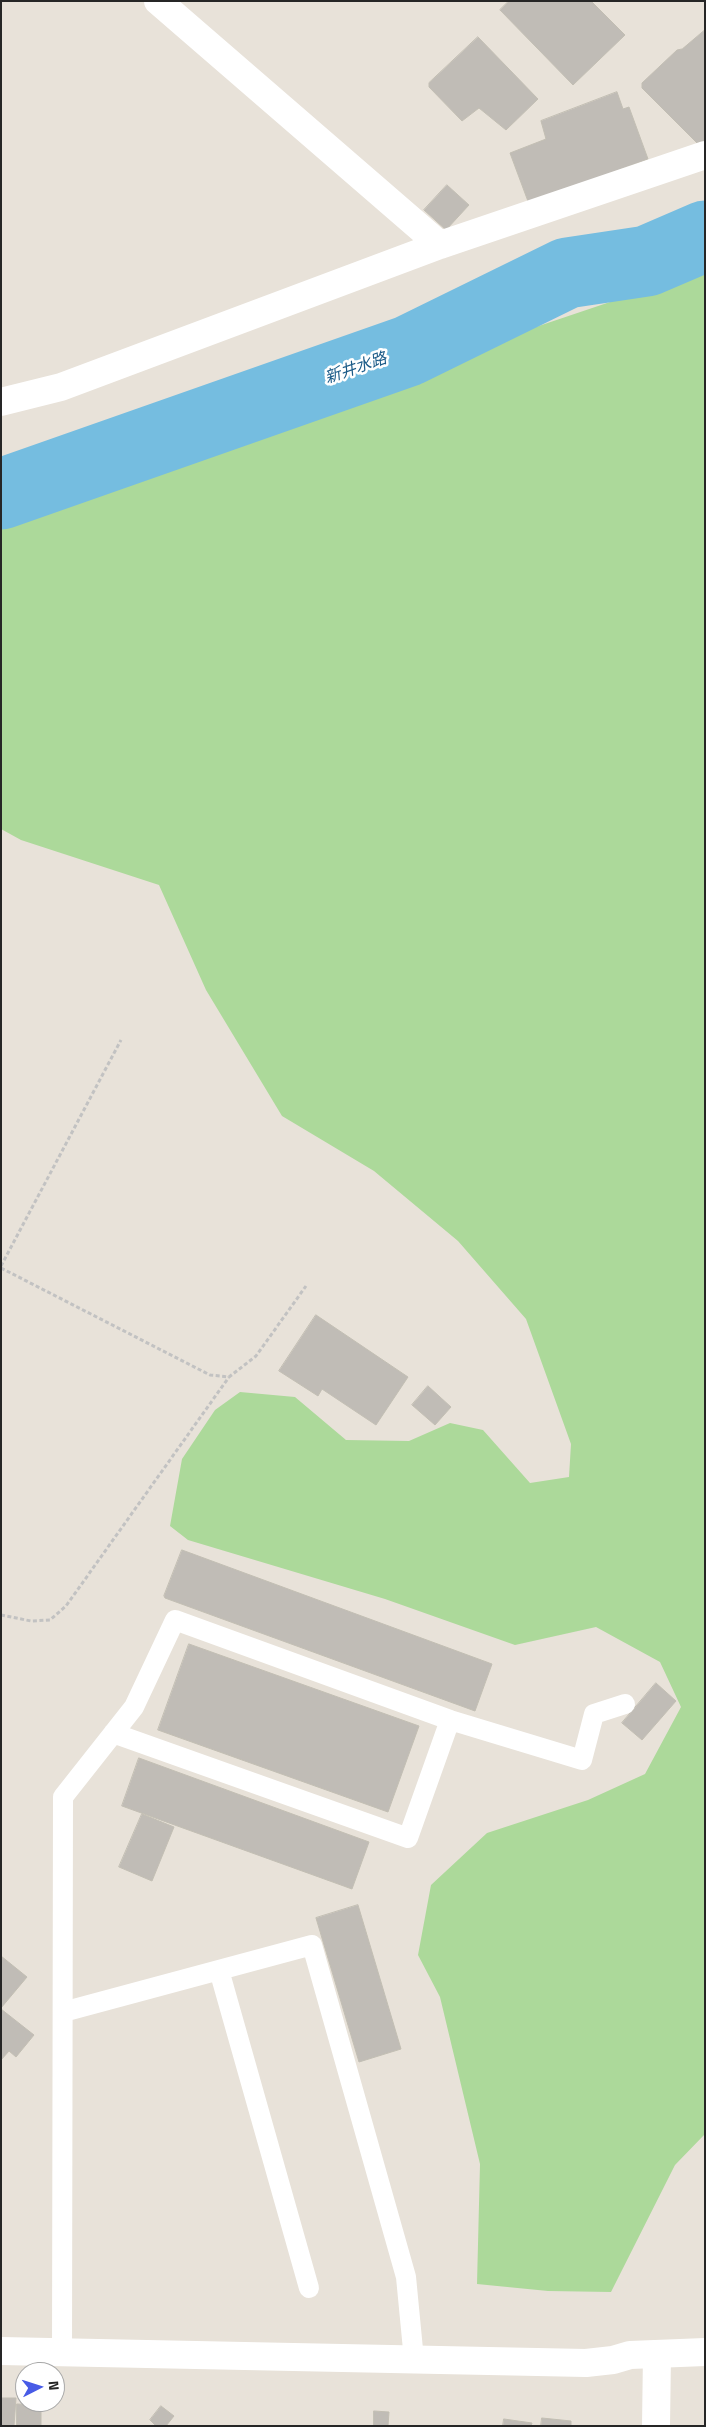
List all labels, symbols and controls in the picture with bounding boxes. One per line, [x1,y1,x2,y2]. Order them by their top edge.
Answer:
water label: 新井水路 [323,350,389,388]
north arrow [15,2362,65,2412]
text: N [44,2380,65,2391]

